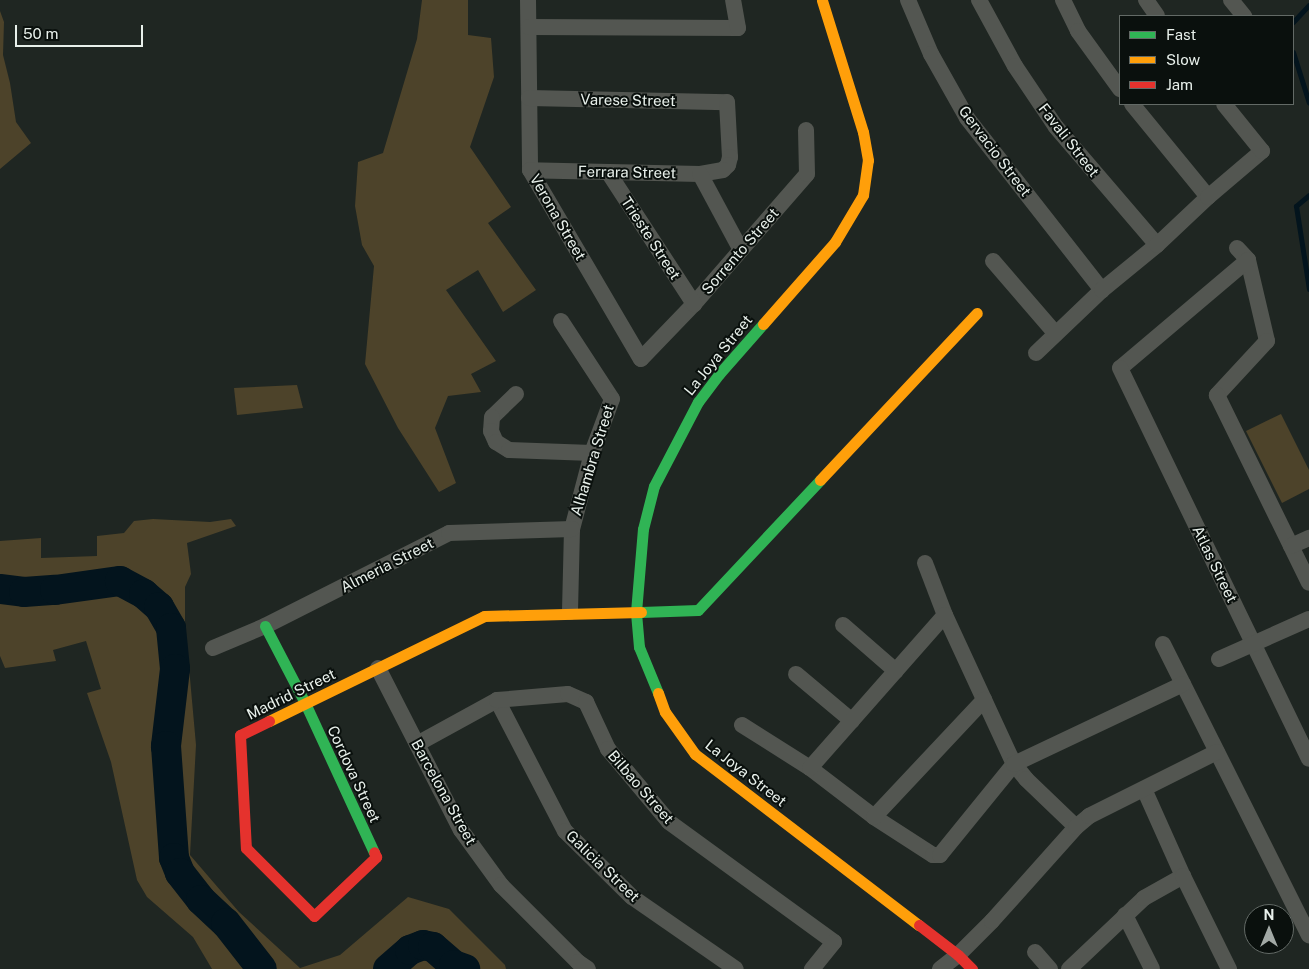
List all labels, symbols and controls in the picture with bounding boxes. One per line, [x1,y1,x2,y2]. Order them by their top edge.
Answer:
scale bar [18,15,145,47]
legend [1119,15,1294,105]
text: 50 m [23,25,58,42]
text: Fast [1166,26,1196,43]
text: Slow [1166,51,1200,68]
text: Jam [1166,76,1193,93]
street label: Varese Street [580,90,676,110]
street label: Favali Street [1035,100,1103,180]
street label: Gervacio Street [955,102,1035,200]
street label: Ferrara Street [578,162,676,182]
street label: Verona Street [526,171,590,263]
street label: Trieste Street [617,193,685,283]
street label: Sorrento Street [698,204,782,298]
street label: La Joya Street [680,311,756,399]
street label: Alhambra Street [567,402,617,518]
street label: Atlas Street [1189,523,1241,605]
street label: Almeria Street [338,534,436,596]
street label: Madrid Street [244,665,338,723]
street label: Cordova Street [324,723,384,825]
street label: Barcelona Street [408,736,480,848]
street label: La Joya Street [702,736,790,810]
street label: Bilbao Street [604,747,678,827]
street label: Galicia Street [563,827,643,905]
north arrow [1244,904,1294,954]
text: N [1264,907,1274,923]

